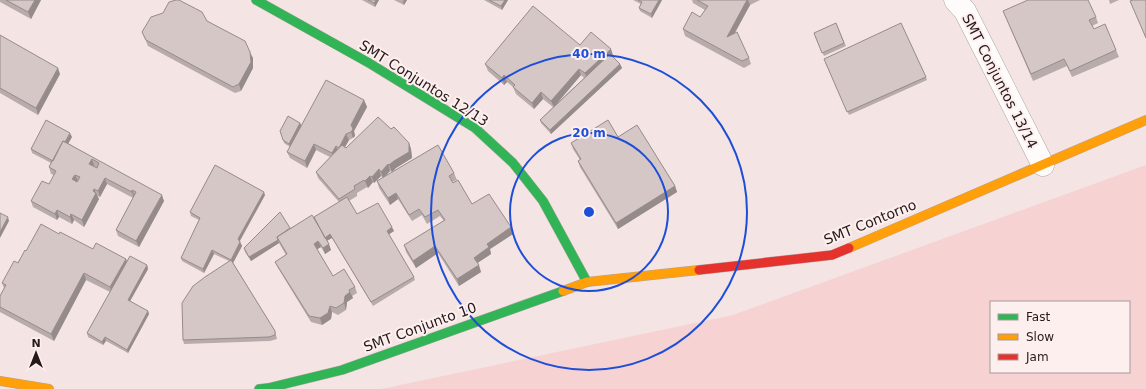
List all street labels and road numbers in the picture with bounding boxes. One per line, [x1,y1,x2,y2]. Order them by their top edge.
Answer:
street label: SMT Conjuntos 13/14 [959,11,1041,151]
street label: SMT Conjuntos 12/13 [357,37,491,129]
street label: SMT Contorno [821,196,919,248]
street label: SMT Conjunto 10 [361,299,479,355]

